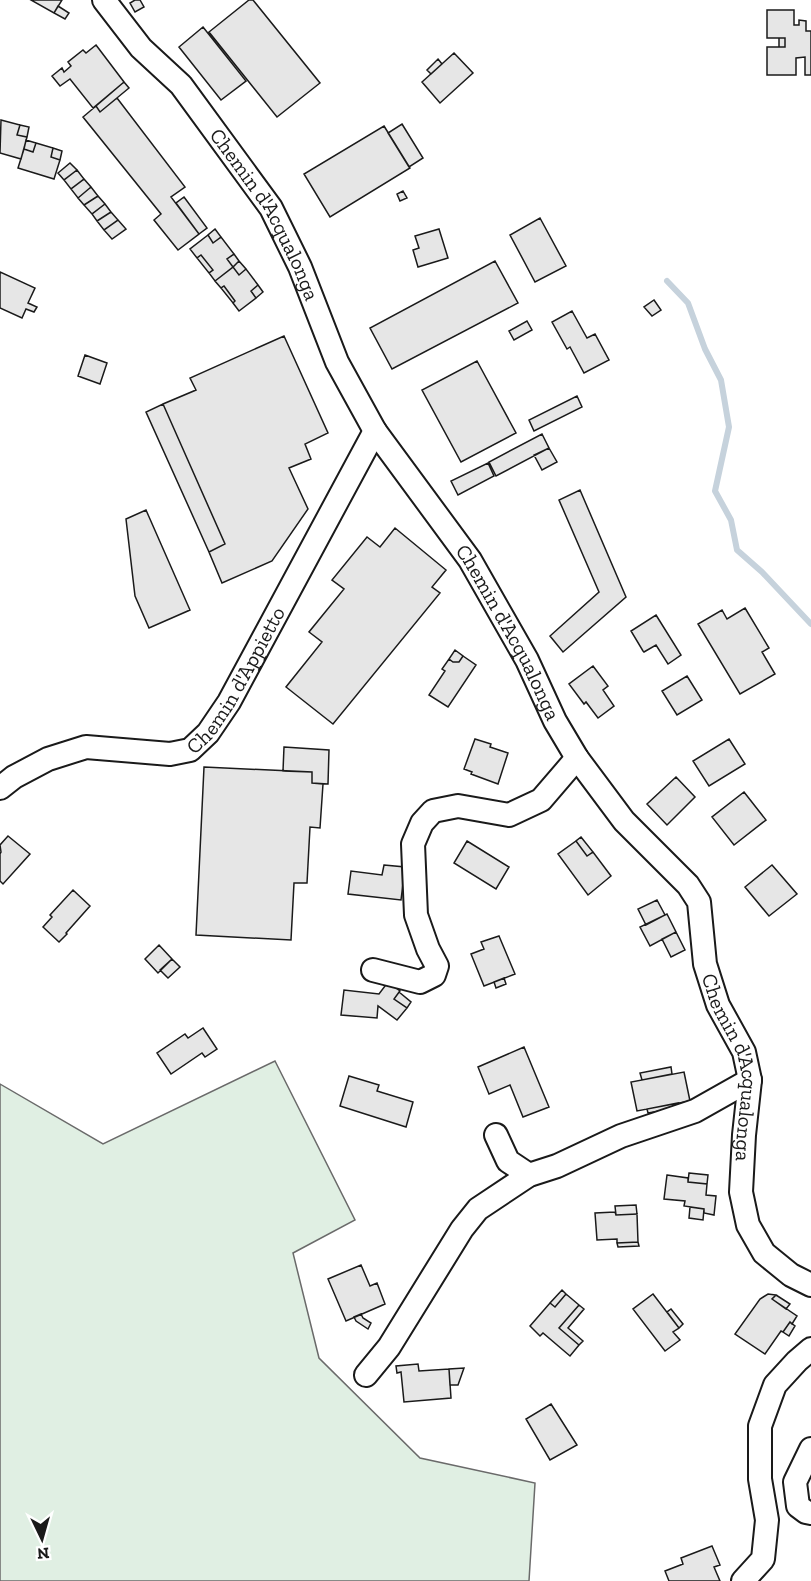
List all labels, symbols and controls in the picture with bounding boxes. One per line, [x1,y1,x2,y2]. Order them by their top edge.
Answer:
street label: Chemin d'Acqualonga [205,123,325,304]
street label: Chemin d'Acqualonga [451,539,566,724]
street label: Chemin d'Appietto [181,602,290,759]
street label: Chemin d'Acqualonga [697,970,763,1162]
north arrow [12,1509,72,1569]
text: N [36,1543,50,1563]

